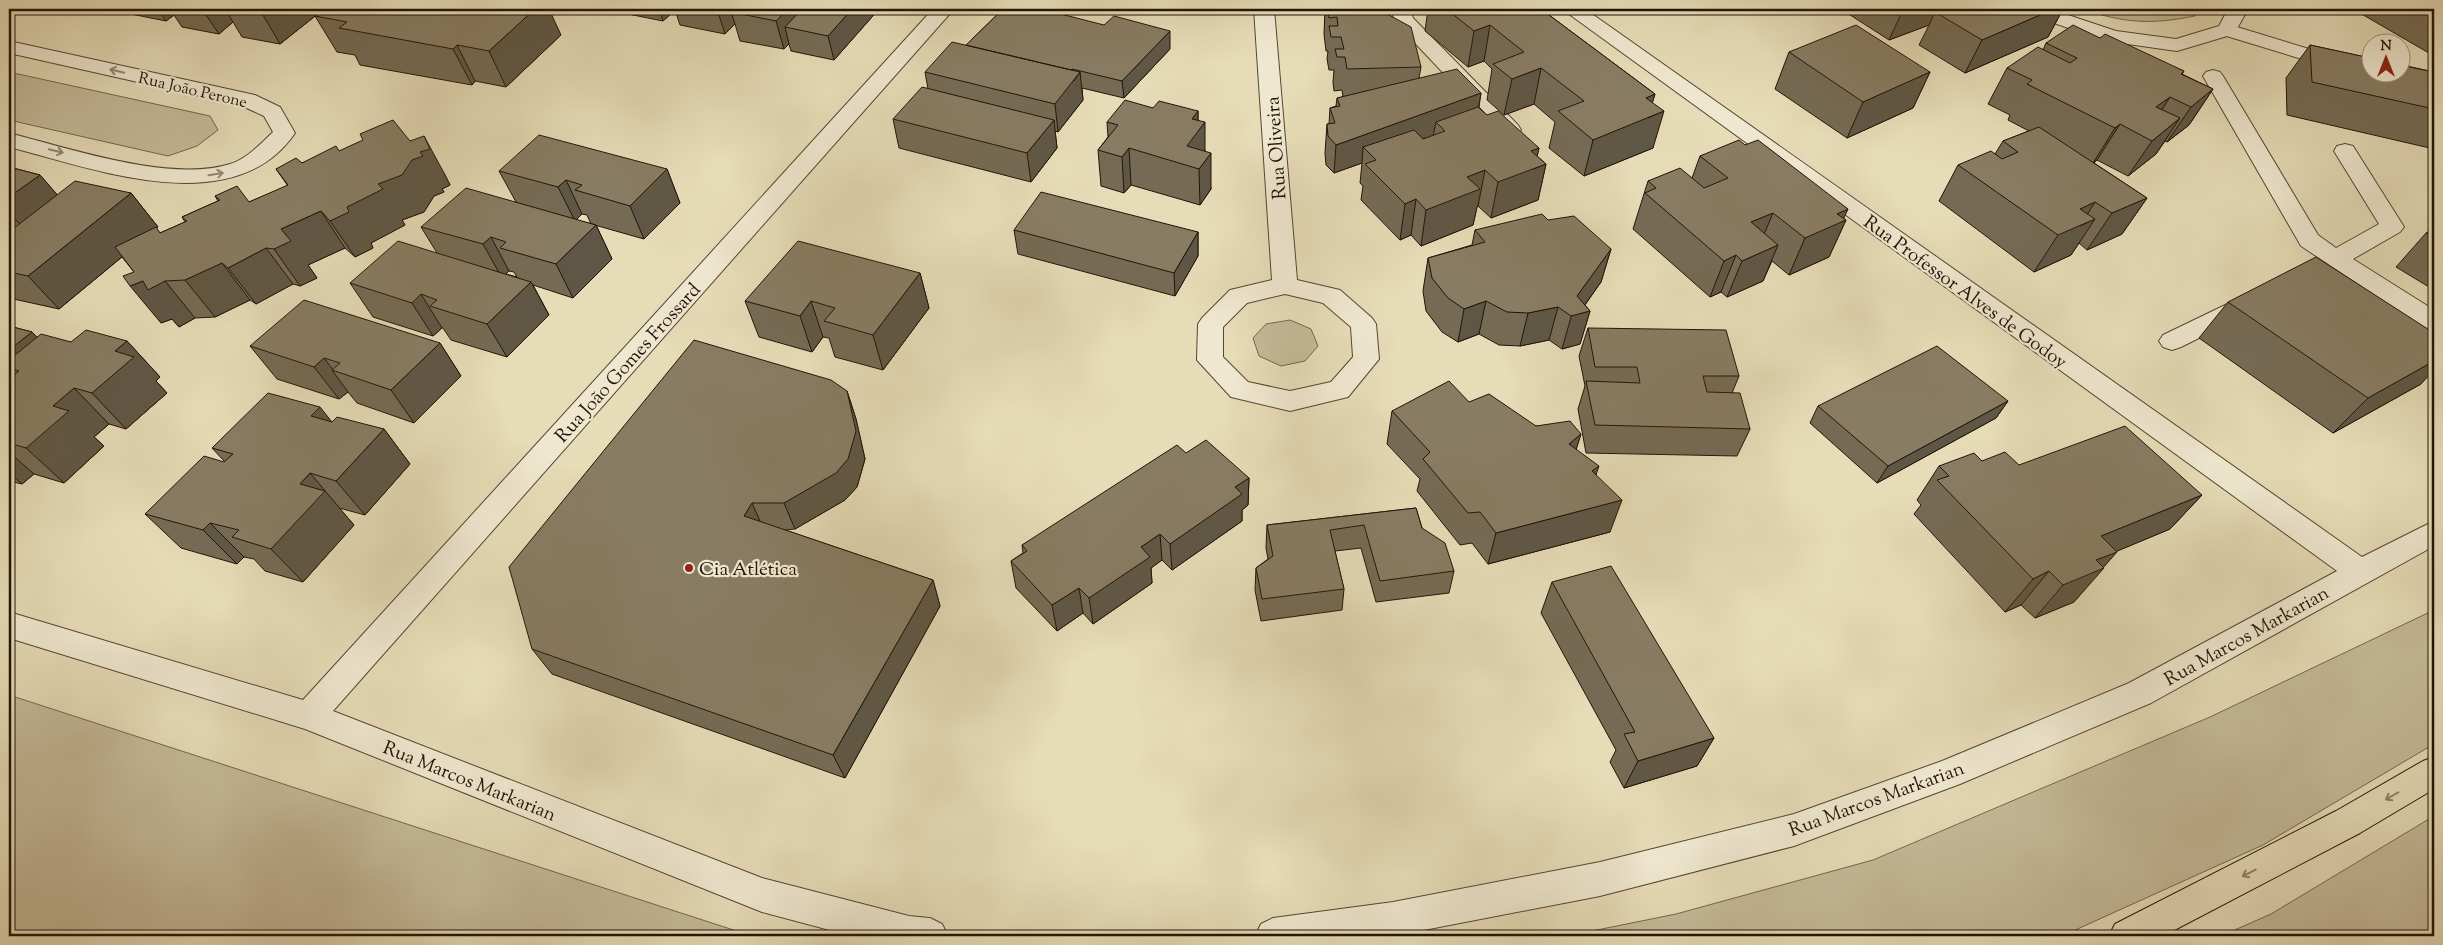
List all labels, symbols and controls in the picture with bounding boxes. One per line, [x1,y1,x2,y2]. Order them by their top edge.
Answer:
north arrow [2360,32,2410,82]
text: N [2380,37,2392,57]
one-way arrow [109,66,125,75]
street label: Rua João Perone [136,68,249,115]
street label: Rua Oliveira [1260,95,1295,200]
one-way arrow [48,147,64,156]
one-way arrow [207,168,223,178]
street label: Rua Professor Alves de Godoy [1857,210,2072,377]
street label: Rua João Gomes Frossard [550,278,708,449]
place label: Cia Atlética [699,557,797,584]
marker: Cia Atlética [683,562,695,574]
street label: Rua Marcos Markarian [2160,581,2335,694]
street label: Rua Marcos Markarian [378,735,560,829]
street label: Rua Marcos Markarian [1785,756,1968,845]
one-way arrow [2385,792,2400,802]
one-way arrow [2242,869,2257,878]

